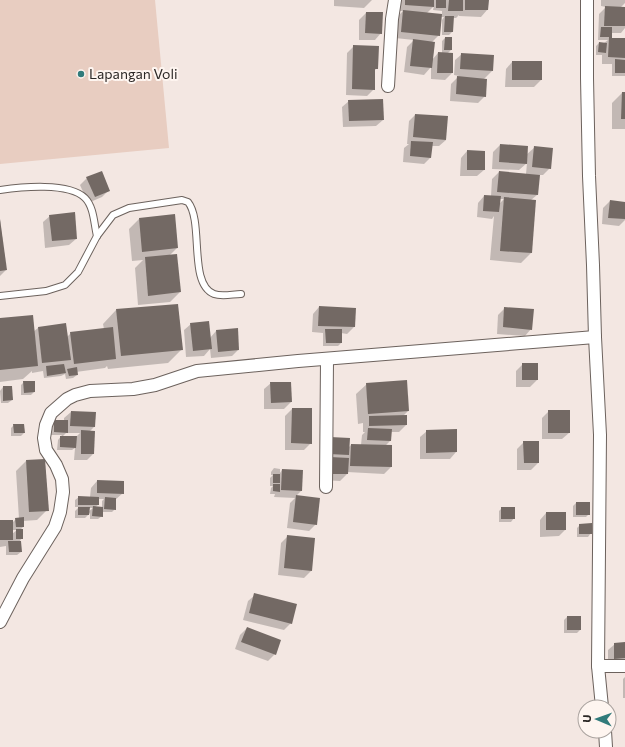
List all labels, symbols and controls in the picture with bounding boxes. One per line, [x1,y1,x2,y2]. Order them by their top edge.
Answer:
place label: Lapangan Voli [89,65,178,82]
marker: Lapangan Voli [76,69,86,79]
north arrow [577,699,617,739]
text: U [580,714,593,723]

